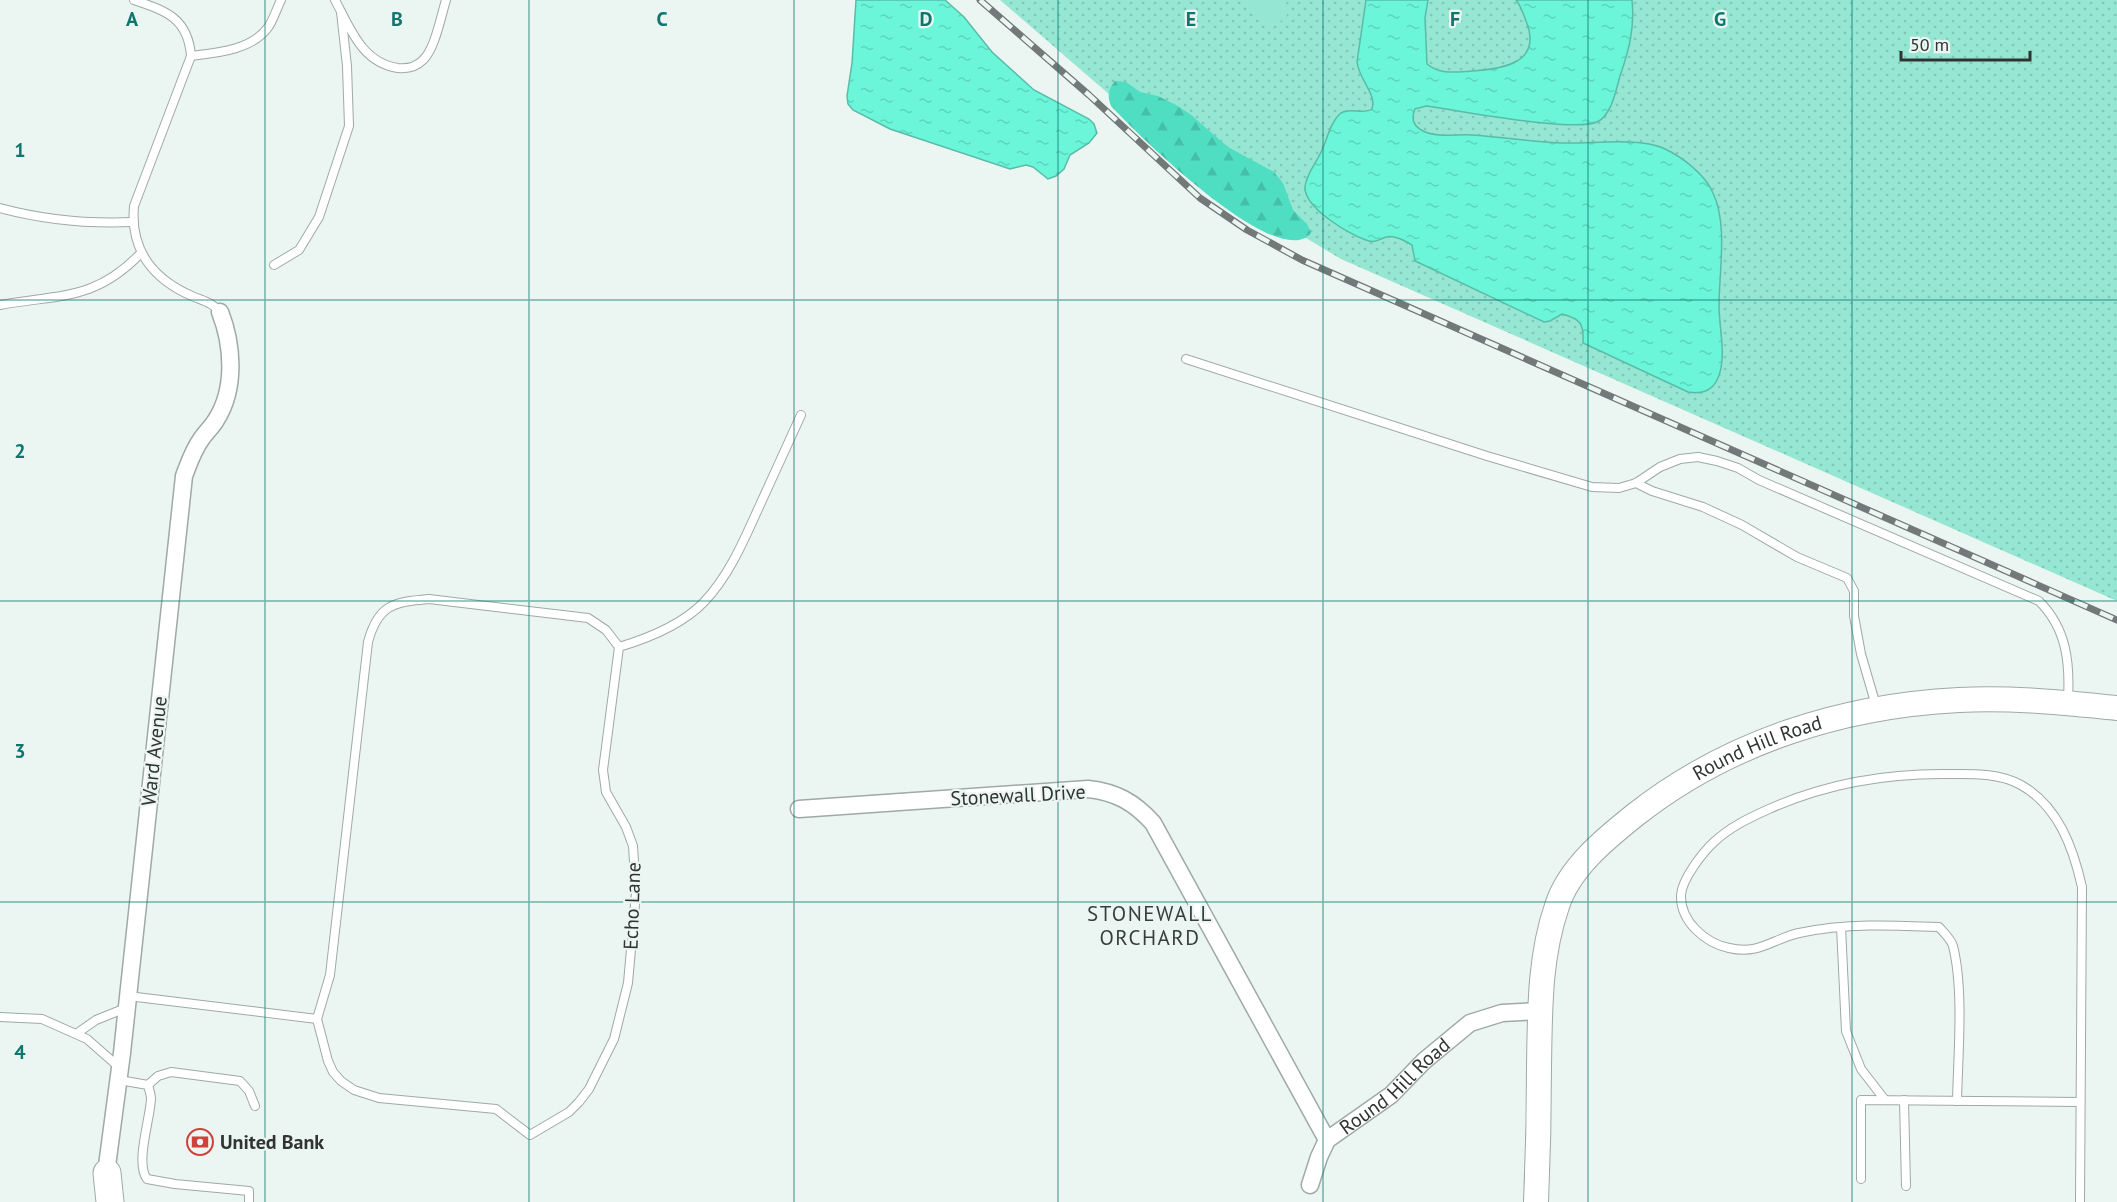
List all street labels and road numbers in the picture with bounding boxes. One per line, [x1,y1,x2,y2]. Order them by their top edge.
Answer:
street label: Ward Avenue [135,695,173,807]
street label: Round Hill Road [1688,709,1825,786]
street label: Stonewall Drive [950,778,1086,812]
street label: Echo Lane [617,862,647,950]
street label: Round Hill Road [1334,1032,1455,1140]

